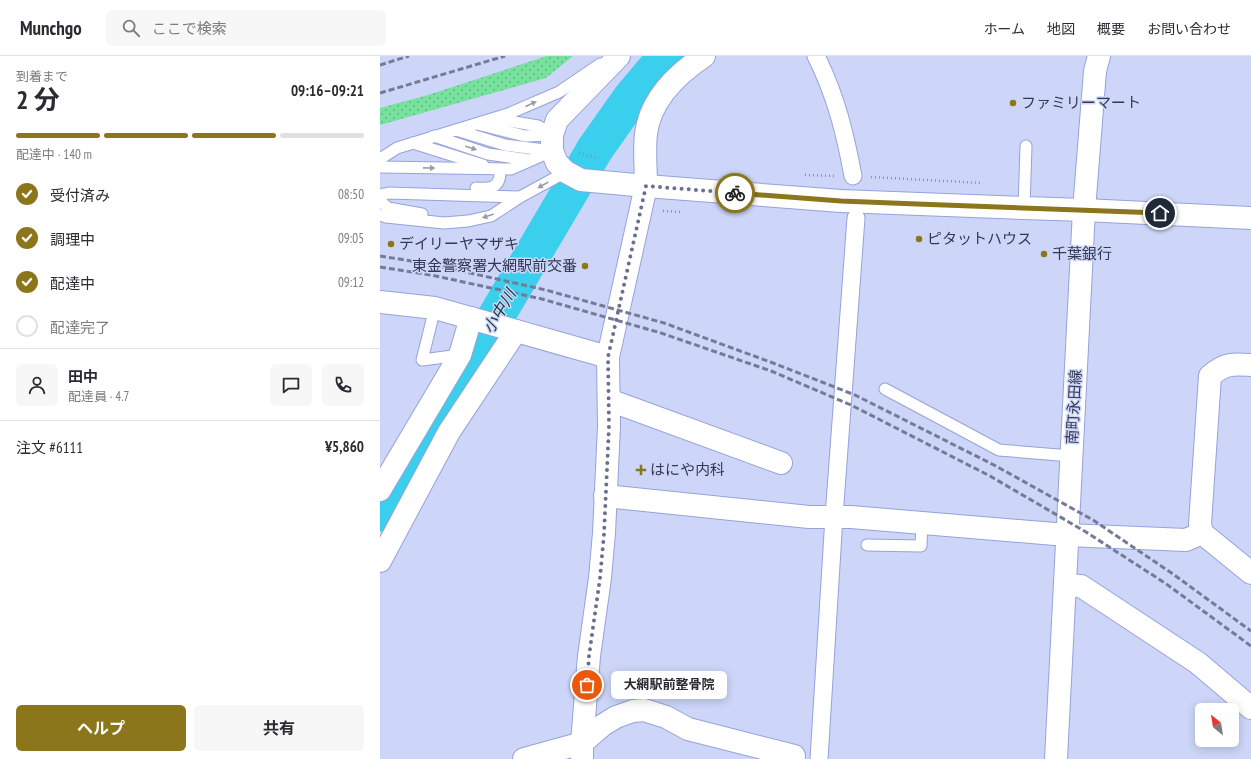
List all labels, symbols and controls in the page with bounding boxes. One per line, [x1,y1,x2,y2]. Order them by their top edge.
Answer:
search box [106,10,386,46]
text: Munchgo [20,16,82,40]
icon: search [120,17,142,39]
text: ここで検索 [152,19,227,38]
text: ホーム [983,20,1025,38]
text: 地図 [1047,20,1075,38]
text: 概要 [1097,20,1125,38]
text: お問い合わせ [1147,20,1231,38]
text: 到着まで [16,68,68,85]
text: 09:16–09:21 [291,81,364,100]
text: 2 分 [16,83,60,116]
place label: ファミリーマート [1021,93,1141,112]
marker: ファミリーマート [1008,98,1018,108]
one-way arrow [526,101,537,107]
one-way arrow [466,145,478,151]
text: 配達中 · 140 m [16,146,92,163]
one-way arrow [423,165,436,171]
courier [715,173,755,213]
one-way arrow [537,181,549,188]
icon: bike [724,182,746,204]
icon: check [16,183,38,205]
text: 受付済み [50,186,110,205]
text: 08:50 [338,186,364,203]
pin [1143,196,1177,230]
icon: home [1149,202,1171,224]
one-way arrow [482,213,494,219]
icon: check [16,227,38,249]
place label: ピタットハウス [927,229,1032,248]
text: 調理中 [50,230,95,249]
text: 09:05 [338,230,364,247]
place label: デイリーヤマザキ [399,234,519,253]
marker: ピタットハウス [914,234,924,244]
marker: デイリーヤマザキ [386,239,396,249]
place label: 千葉銀行 [1052,244,1112,263]
marker: 千葉銀行 [1039,249,1049,259]
place label: 東金警察署大網駅前交番 [412,256,577,275]
marker: 東金警察署大網駅前交番 [580,261,590,271]
icon: check [16,271,38,293]
text: 配達中 [50,274,95,293]
text: 09:12 [338,274,364,291]
water label: 小中川 [478,284,521,337]
text: 配達完了 [50,318,110,337]
button: person [16,364,58,406]
button: chat [270,364,312,406]
button: phone [322,364,364,406]
text: 田中 [68,367,98,386]
street label: 南町永田線 [1062,369,1085,445]
text: 配達員 · 4.7 [68,388,129,405]
text: ¥5,860 [325,437,364,456]
text: 注文 #6111 [16,438,83,457]
place label: はにや内科 [650,460,725,479]
marker: はにや内科 [635,464,647,476]
pin [570,668,604,702]
callout: 大網駅前整骨院 [611,671,727,699]
icon: bag [576,674,598,696]
text: 大網駅前整骨院 [623,676,715,693]
north arrow [1195,703,1239,747]
map controls [1195,703,1239,747]
button: ヘルプ [16,705,186,751]
button: 共有 [194,705,364,751]

